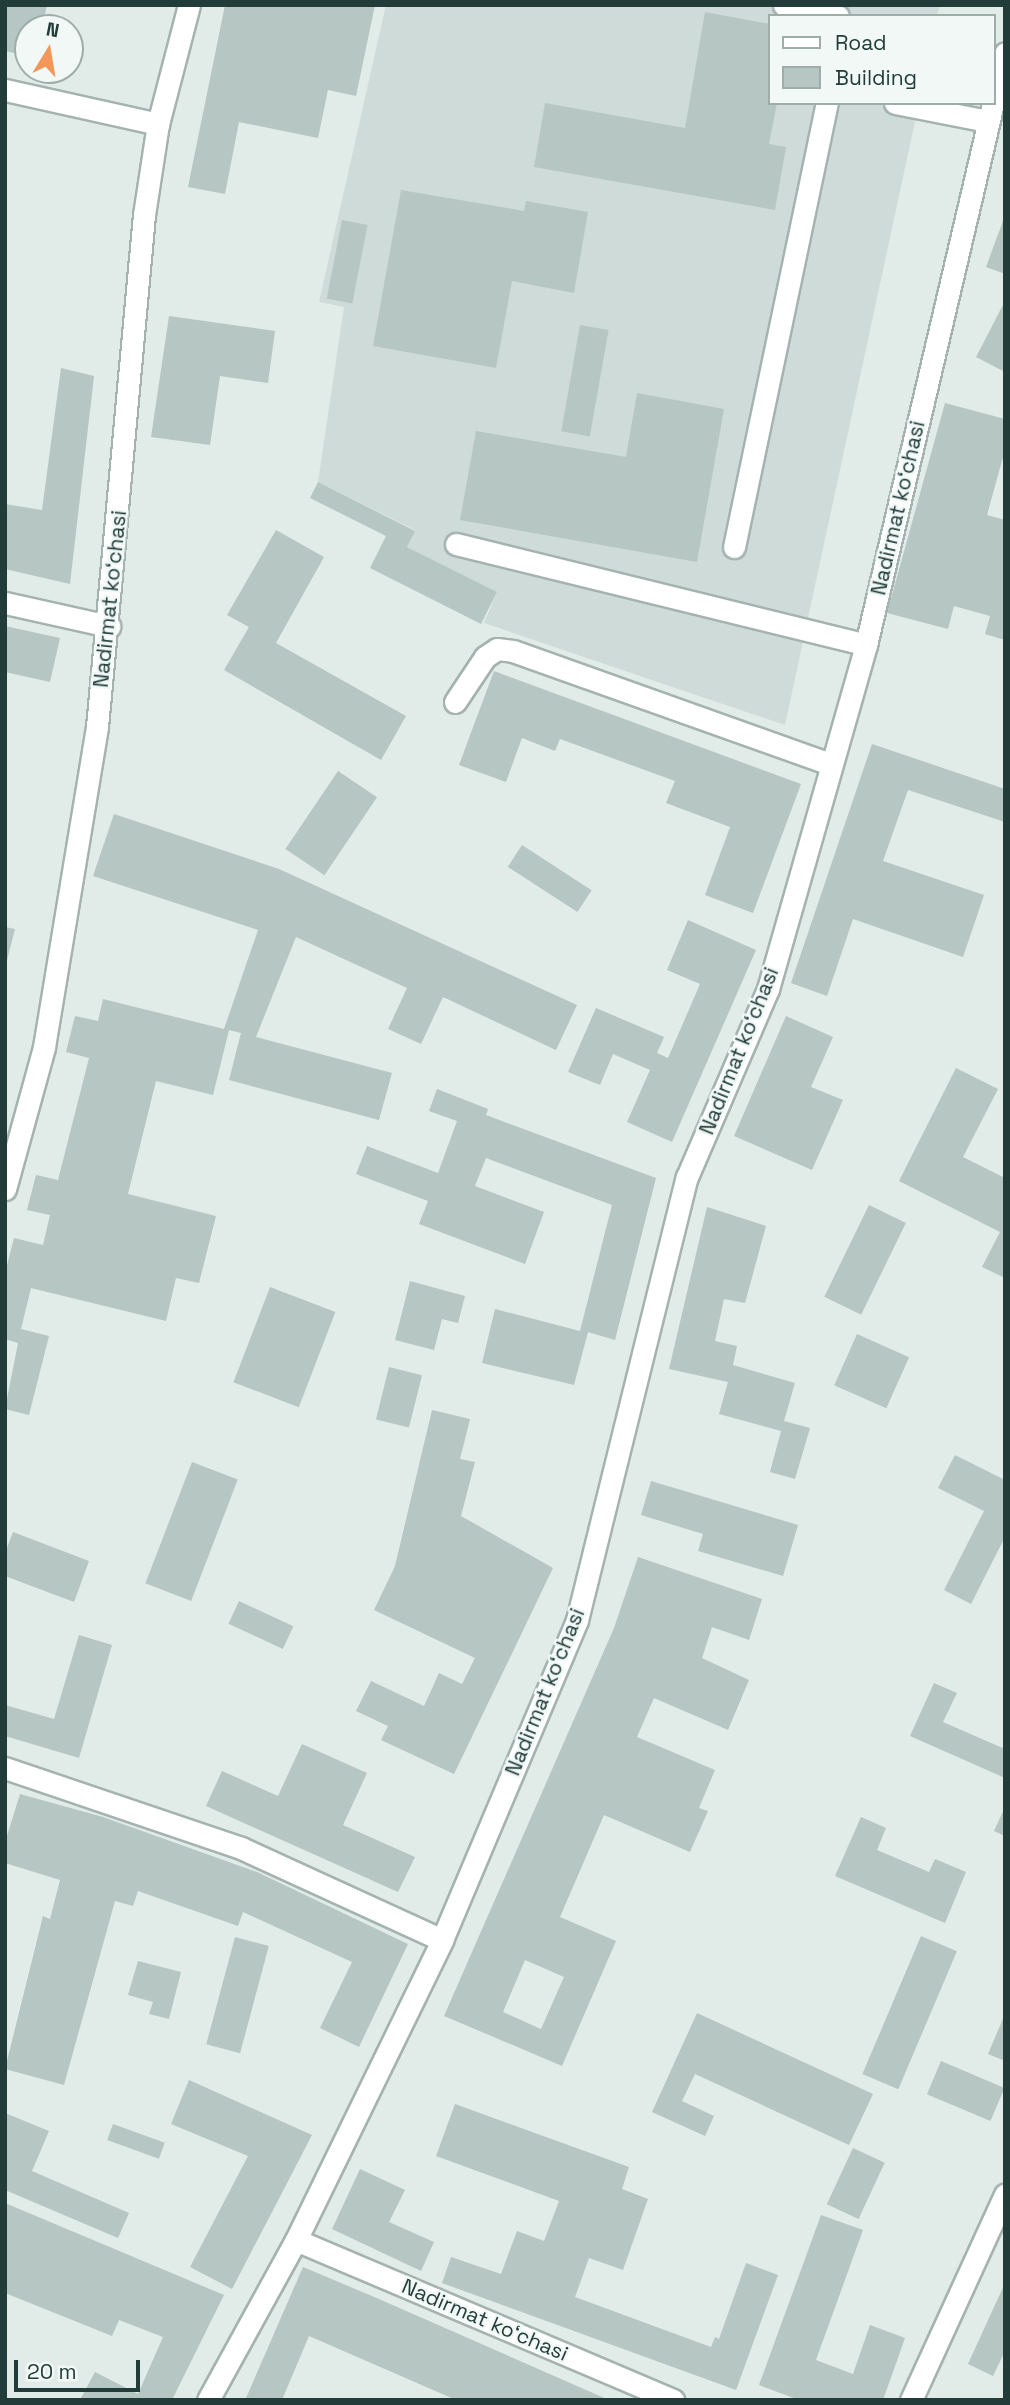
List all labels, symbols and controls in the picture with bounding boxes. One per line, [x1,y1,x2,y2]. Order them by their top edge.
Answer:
north arrow [14,14,84,84]
legend [768,14,996,105]
text: N [44,16,61,43]
text: Road [835,29,887,56]
text: Building [835,64,917,91]
street label: Nadirmat koʻchasi [866,418,930,598]
street label: Nadirmat koʻchasi [88,509,132,689]
street label: Nadirmat koʻchasi [694,964,784,1138]
street label: Nadirmat koʻchasi [500,1605,590,1779]
street label: Nadirmat koʻchasi [398,2274,572,2366]
scale bar [18,2346,144,2390]
text: 20 m [27,2358,77,2385]

